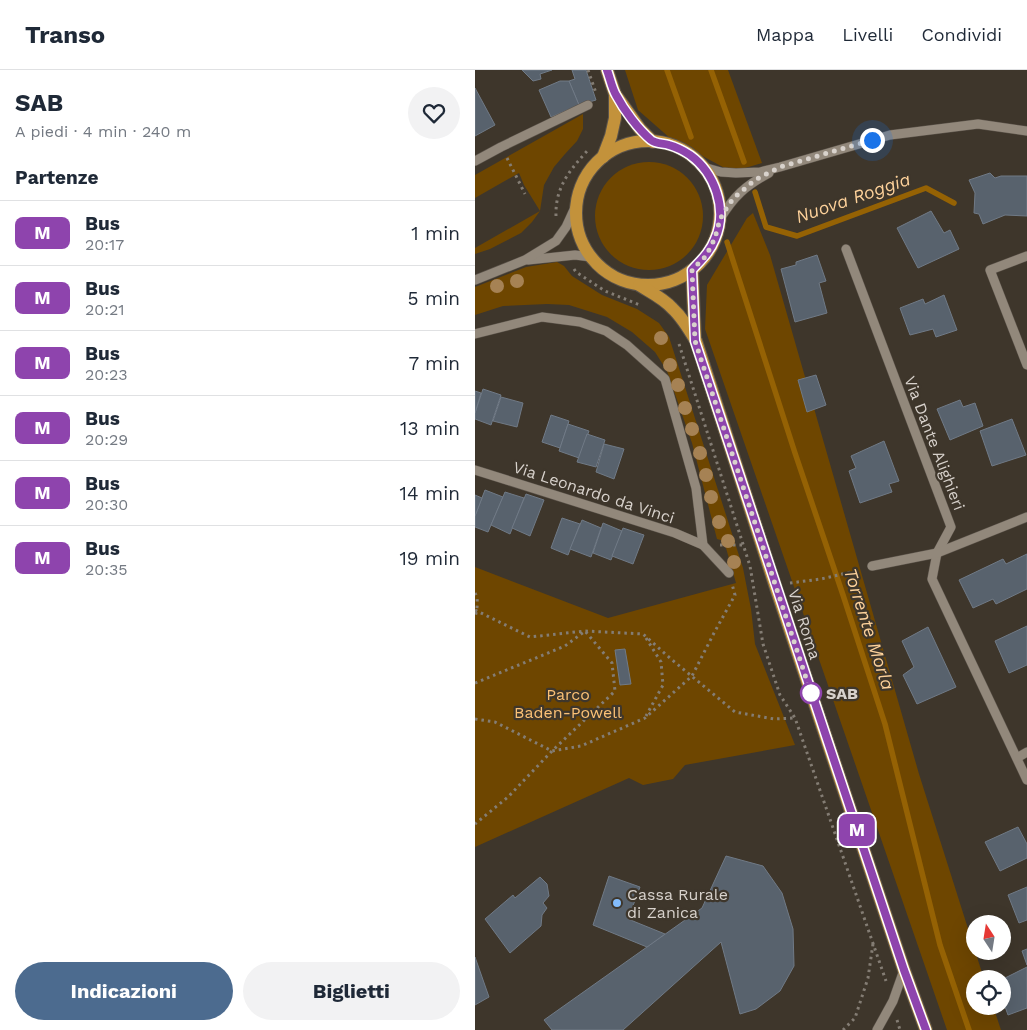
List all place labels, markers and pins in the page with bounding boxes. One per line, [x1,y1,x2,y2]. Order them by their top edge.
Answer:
marker: SAB [800,682,822,704]
place label: SAB [826,684,858,703]
place label: Cassa Rurale di Zanica [627,885,728,922]
marker: Cassa Rurale di Zanica [611,897,623,909]

